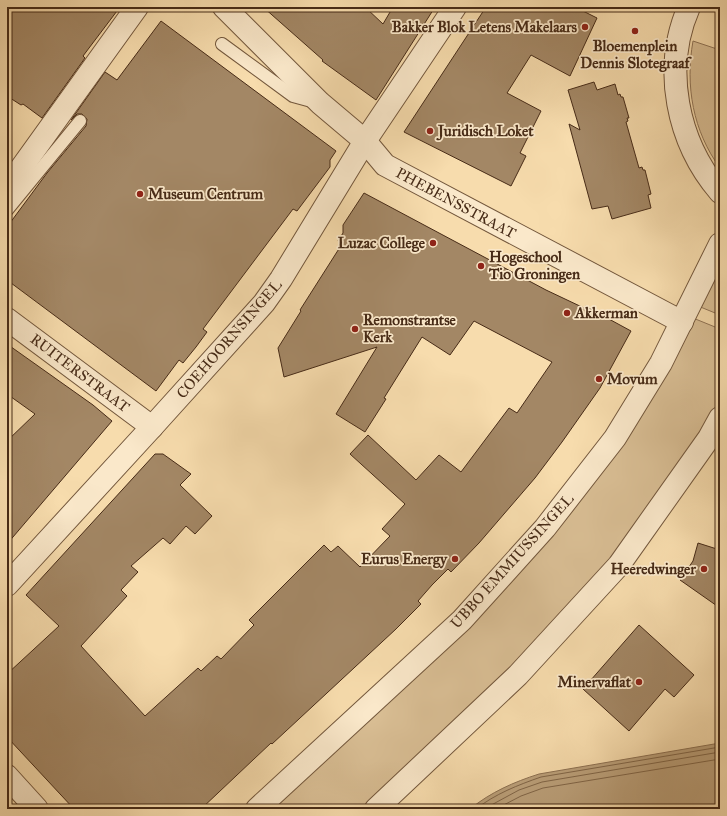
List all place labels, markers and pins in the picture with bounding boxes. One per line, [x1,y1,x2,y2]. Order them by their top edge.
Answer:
place label: Bakker Blok Letens Makelaars [392,18,578,36]
marker: Bakker Blok Letens Makelaars [580,22,590,32]
marker: Bloemenplein Dennis Slotegraaf [630,26,640,36]
place label: Bloemenplein Dennis Slotegraaf [580,37,693,73]
place label: Juridisch Loket [436,122,534,141]
marker: Juridisch Loket [425,126,435,136]
place label: Museum Centrum [148,185,263,203]
marker: Museum Centrum [135,189,145,199]
place label: Luzac College [338,234,426,253]
marker: Luzac College [428,238,438,248]
place label: Hogeschool Tio Groningen [488,248,581,284]
marker: Hogeschool Tio Groningen [476,261,486,271]
place label: Akkerman [574,304,639,322]
marker: Akkerman [562,308,572,318]
place label: Remonstrantse Kerk [363,311,457,346]
marker: Remonstrantse Kerk [350,324,360,334]
place label: Movum [607,370,658,388]
marker: Movum [594,374,604,384]
place label: Eurus Energy [361,550,448,569]
marker: Eurus Energy [450,554,460,564]
place label: Heeredwinger [611,560,696,579]
marker: Heeredwinger [699,564,709,574]
place label: Minervaflat [558,673,632,691]
marker: Minervaflat [634,677,644,687]

